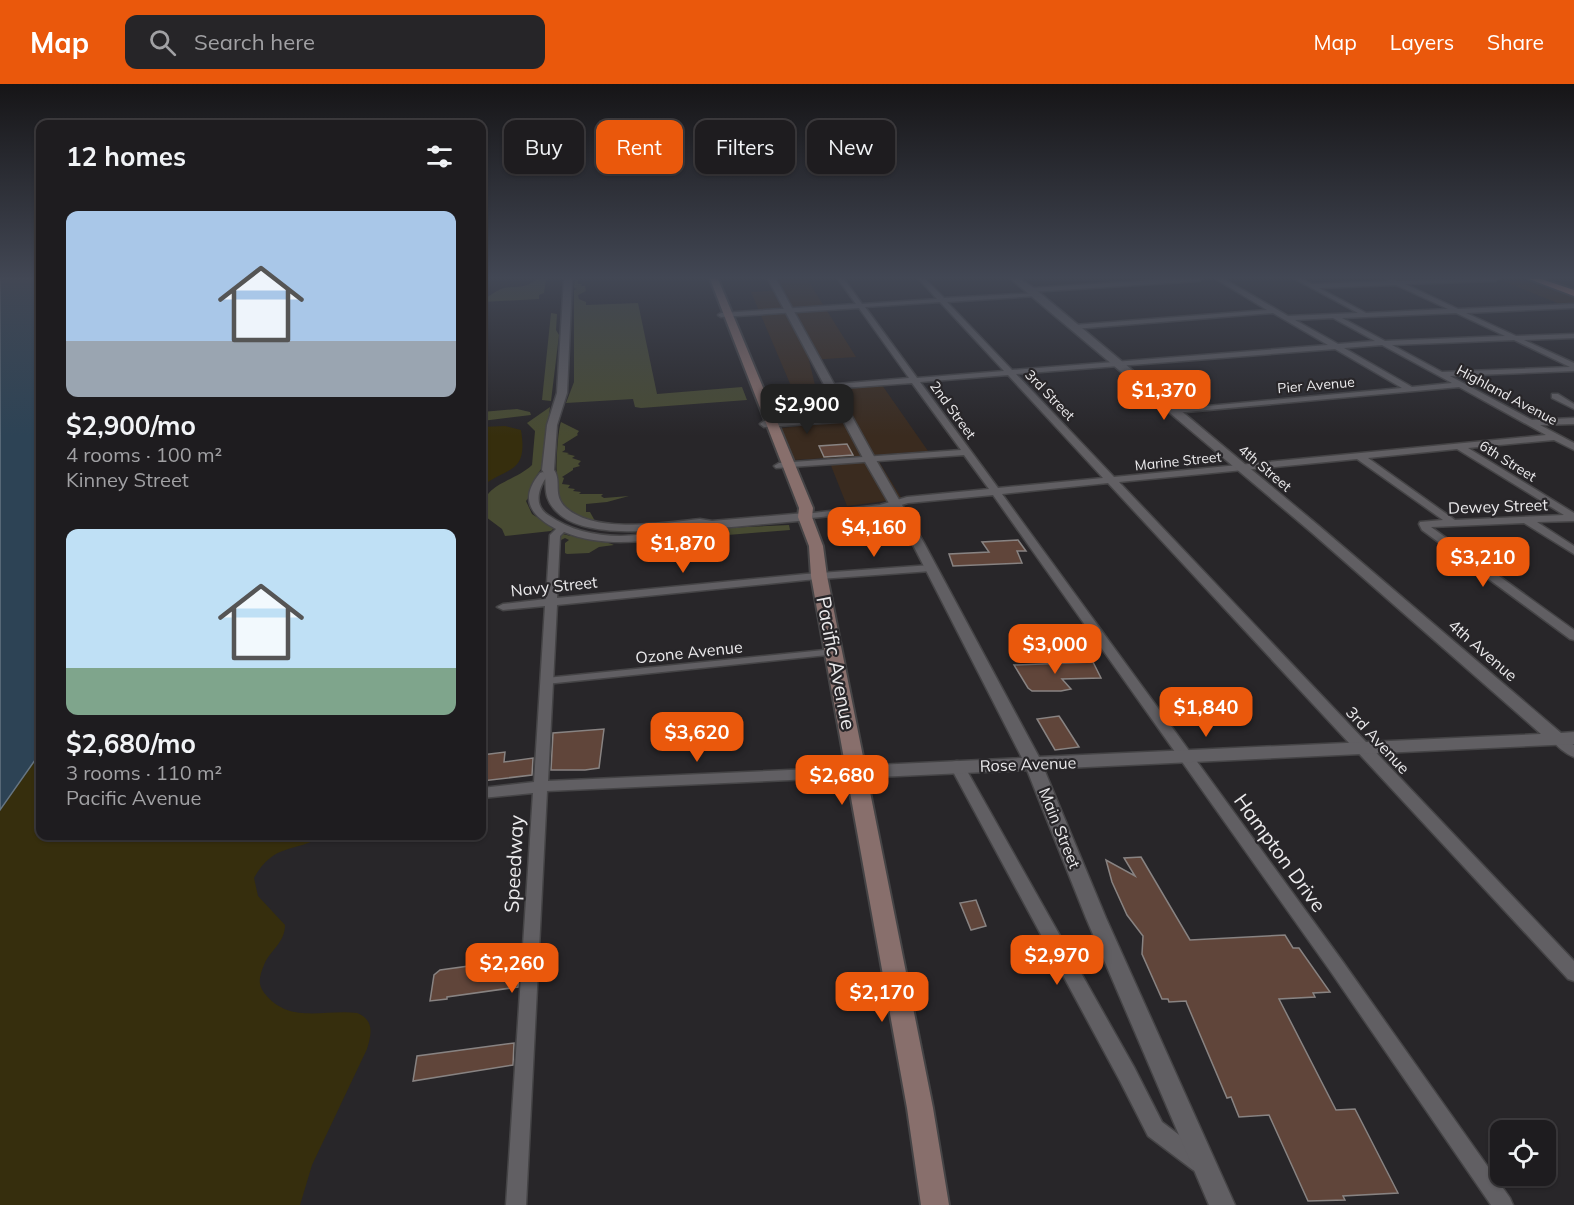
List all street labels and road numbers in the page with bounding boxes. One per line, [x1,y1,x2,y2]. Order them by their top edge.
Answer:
street label: Highland Avenue [1454,361,1560,429]
street label: 3rd Street [1021,366,1079,424]
street label: Pier Avenue [1277,373,1355,397]
street label: 2nd Street [926,377,980,443]
street label: 6th Street [1476,436,1540,486]
street label: 4th Street [1235,441,1295,495]
street label: Marine Street [1134,447,1222,474]
street label: Dewey Street [1448,494,1549,518]
street label: Navy Street [510,571,599,600]
street label: Pacific Avenue [811,594,862,732]
street label: 4th Avenue [1445,615,1521,685]
street label: Ozone Avenue [634,636,744,668]
street label: 3rd Avenue [1342,702,1414,778]
street label: Rose Avenue [979,752,1077,776]
street label: Main Street [1035,785,1085,871]
street label: Hampton Drive [1229,789,1332,917]
street label: Speedway [498,814,529,914]

